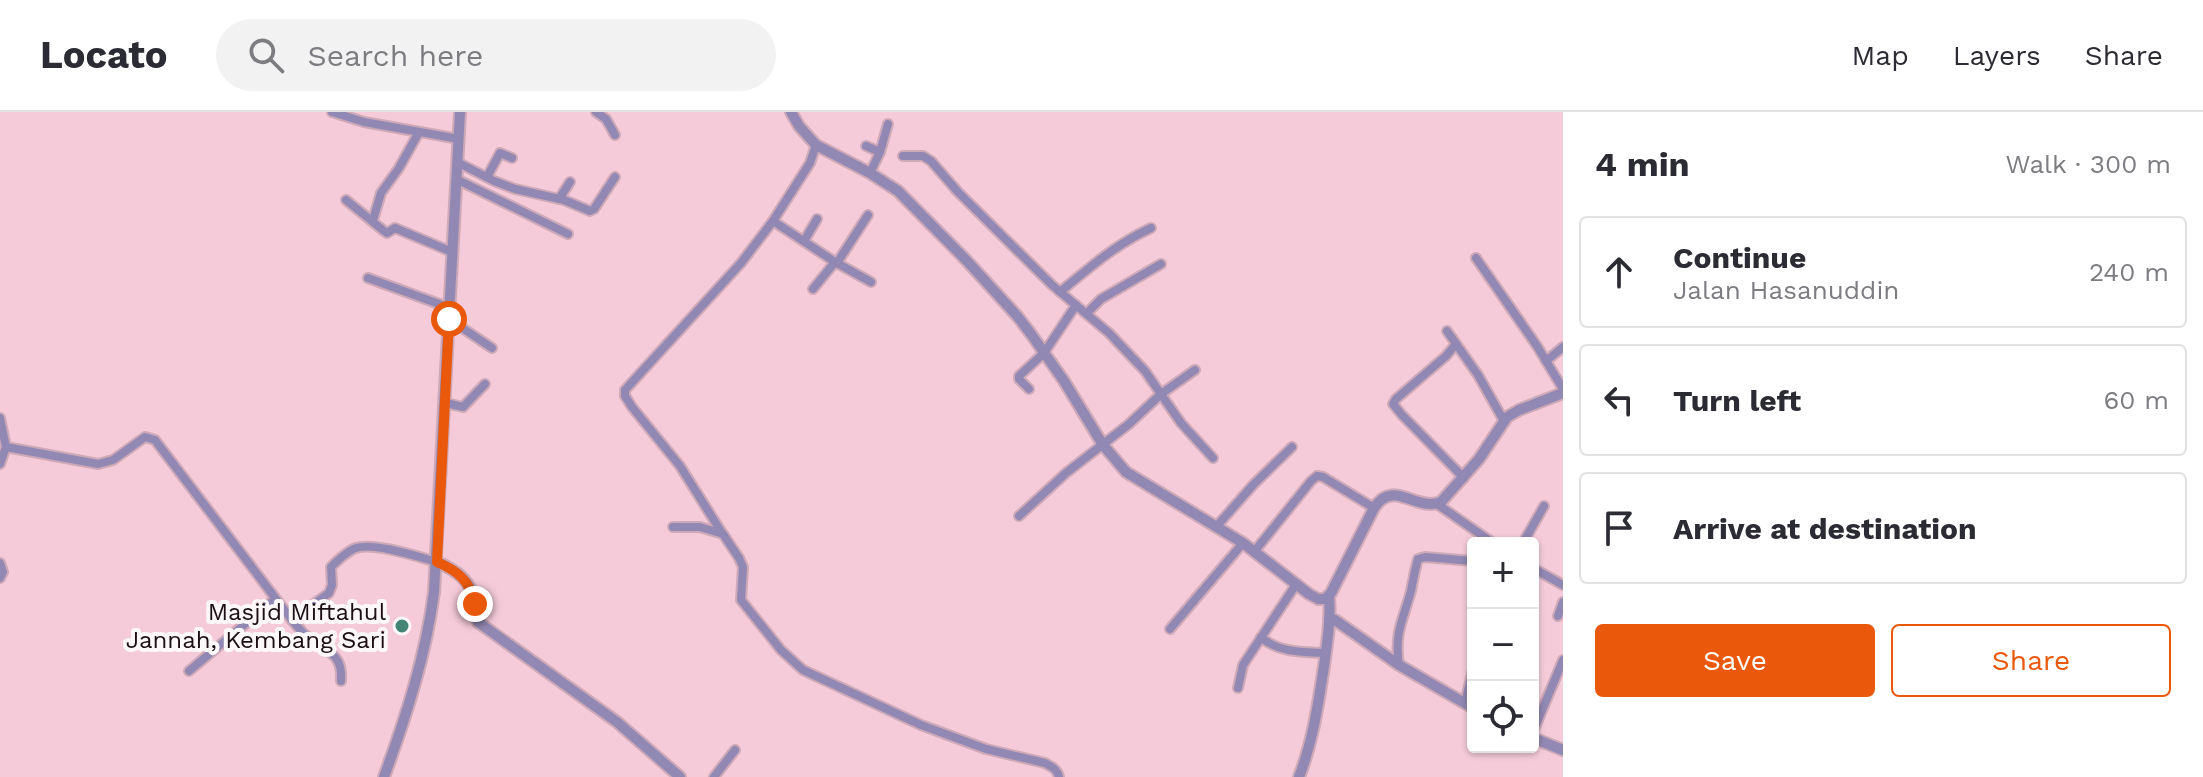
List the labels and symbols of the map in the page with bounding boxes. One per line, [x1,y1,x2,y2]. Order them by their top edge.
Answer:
route start [431,301,467,337]
route end [457,586,493,622]
place label: Masjid Miftahul Jannah, Kembang Sari [126,598,387,654]
marker: Masjid Miftahul Jannah, Kembang Sari [393,617,411,635]

